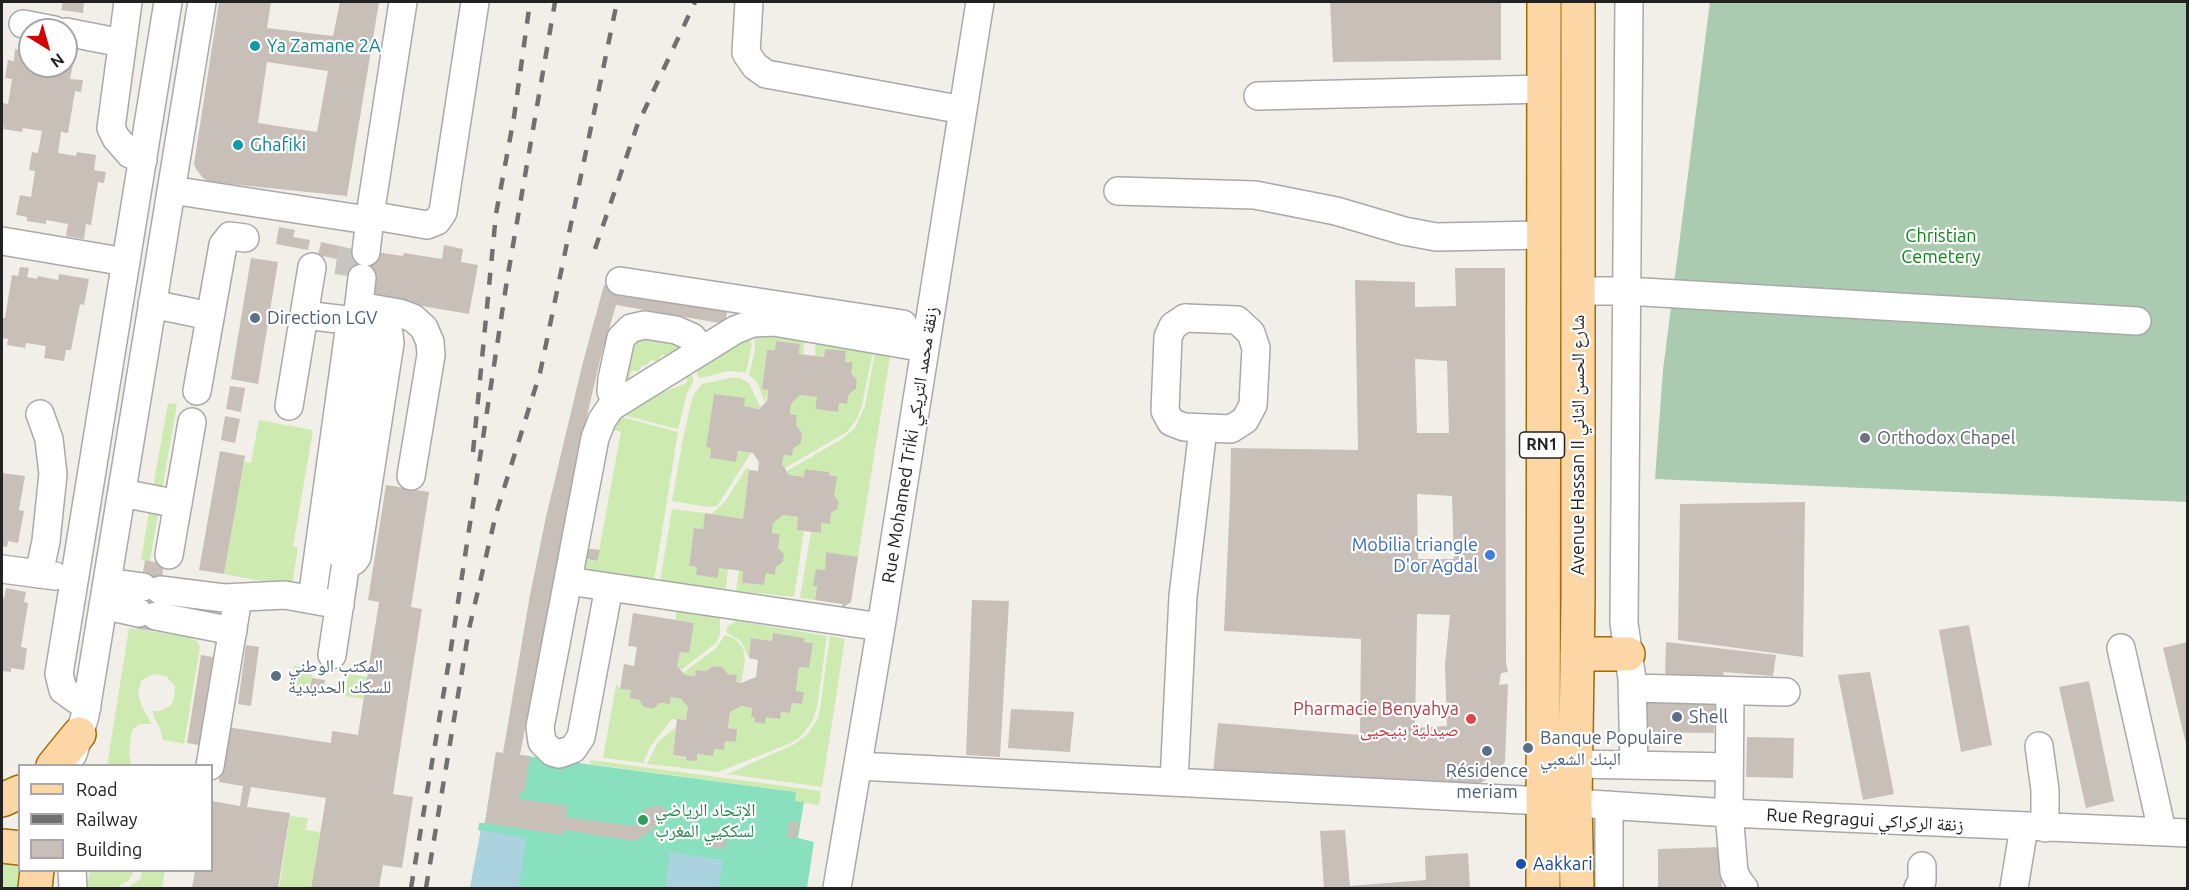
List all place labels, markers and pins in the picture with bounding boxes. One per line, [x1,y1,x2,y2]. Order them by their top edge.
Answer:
place label: Ya Zamane 2A [267,35,381,57]
marker: Ya Zamane 2A [248,39,262,53]
place label: Ghafiki [250,134,306,156]
marker: Ghafiki [231,138,245,152]
place label: Direction LGV [267,307,377,329]
marker: Direction LGV [248,311,262,325]
place label: Orthodox Chapel [1877,427,2016,449]
marker: Orthodox Chapel [1858,431,1872,445]
place label: Mobilia triangle D'or Agdal [1352,534,1478,576]
marker: Mobilia triangle D'or Agdal [1483,548,1497,562]
place label: المكتب الوطني للسكك الحديدية [288,655,391,698]
marker: المكتب الوطني للسكك الحديدية [269,669,283,683]
place label: Pharmacie Benyahya صيدلية بنيحيى [1293,698,1459,740]
place label: Shell [1689,706,1728,728]
marker: Shell [1670,710,1684,724]
marker: Pharmacie Benyahya صيدلية بنيحيى [1464,712,1478,726]
place label: Banque Populaire البنك الشعبي [1540,727,1683,770]
marker: Banque Populaire البنك الشعبي [1521,741,1535,755]
marker: Résidence meriam [1480,744,1494,758]
place label: Résidence meriam [1446,760,1528,802]
place label: الإتحاد الرياضي لسككيي المغرب [655,799,756,842]
marker: الإتحاد الرياضي لسككيي المغرب [636,813,650,827]
place label: Aakkari [1533,853,1593,875]
marker: Aakkari [1514,857,1528,871]

